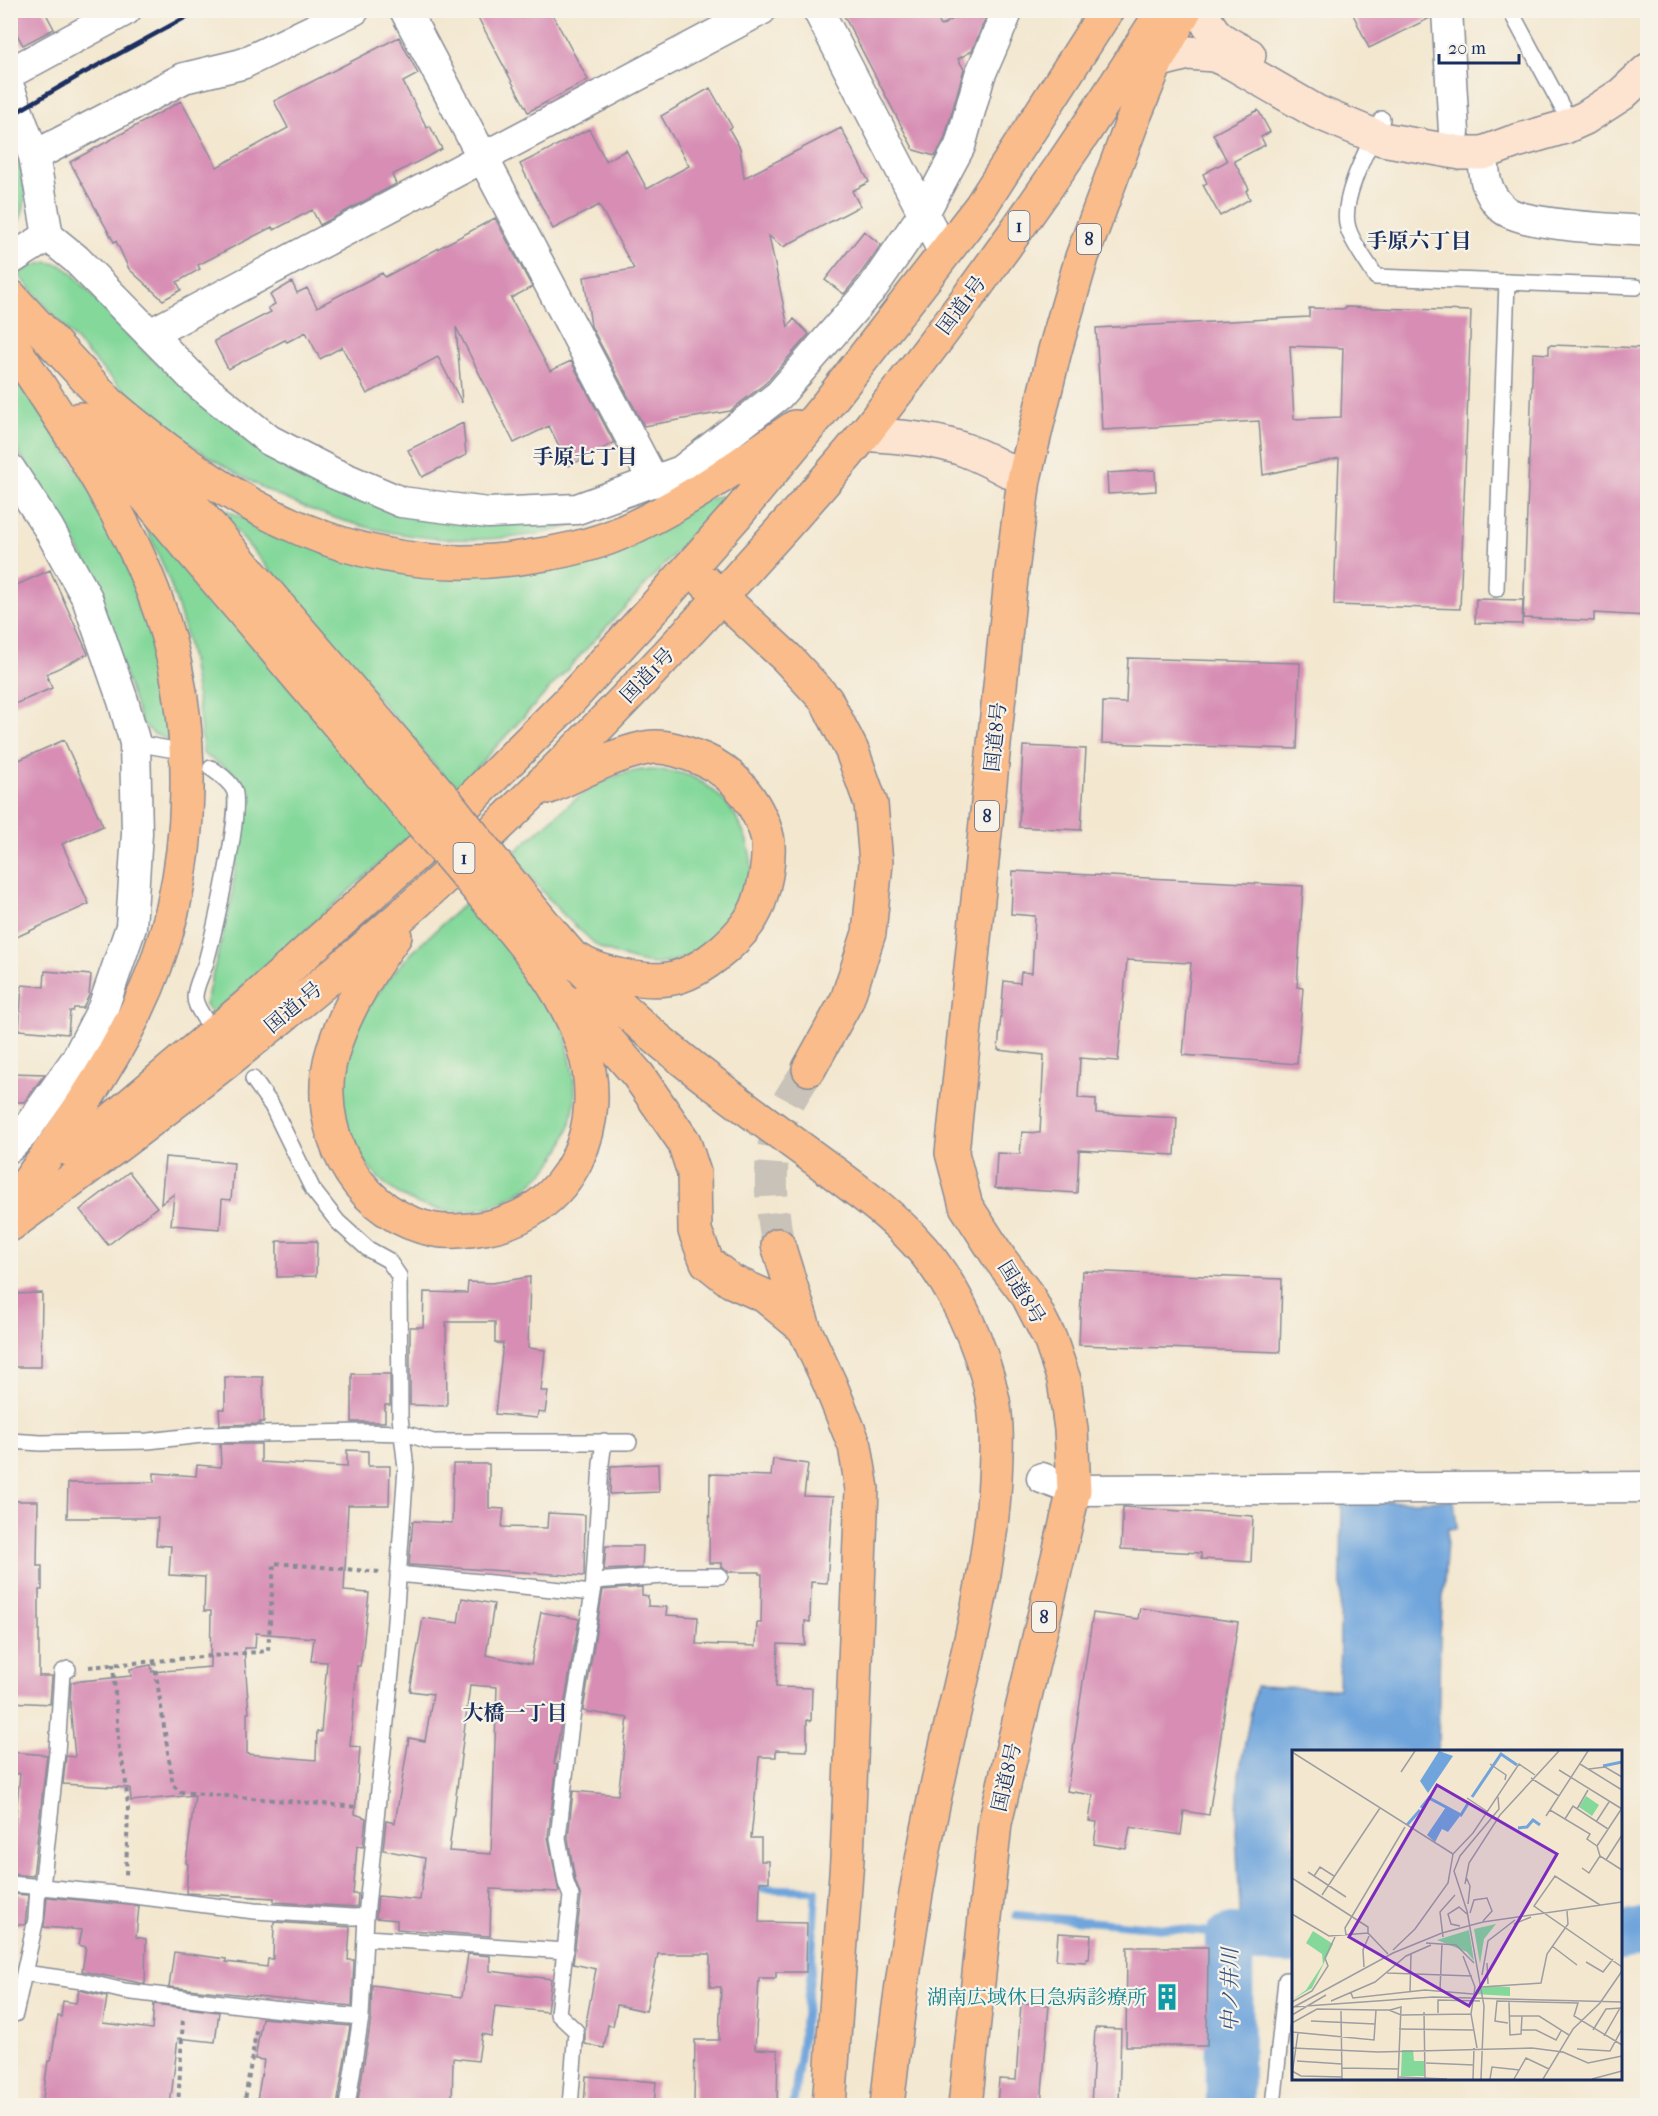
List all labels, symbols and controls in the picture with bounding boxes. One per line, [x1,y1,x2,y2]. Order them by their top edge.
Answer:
scale bar [1439,27,1518,65]
text: 20 m [1448,38,1486,59]
road number: 1 [1008,211,1030,241]
road number: 8 [1077,224,1101,254]
district label: 手原六丁目 [1367,229,1472,253]
street label: 国道1号 [932,272,991,339]
district label: 手原七丁目 [533,445,638,469]
street label: 国道1号 [616,643,679,707]
street label: 国道8号 [980,701,1011,773]
road number: 8 [975,801,999,831]
road number: 1 [454,843,474,873]
street label: 国道1号 [260,977,326,1038]
street label: 国道8号 [993,1256,1050,1328]
road number: 8 [1032,1602,1056,1632]
district label: 大橋一丁目 [463,1701,568,1725]
street label: 国道8号 [987,1740,1026,1814]
inset map [1292,1750,1622,2080]
water label: 中ノ井川 [1218,1946,1242,2032]
building icon: 湖南広域休日急病診療所 [1152,1982,1182,2012]
place label: 湖南広域休日急病診療所 [927,1986,1147,2009]

